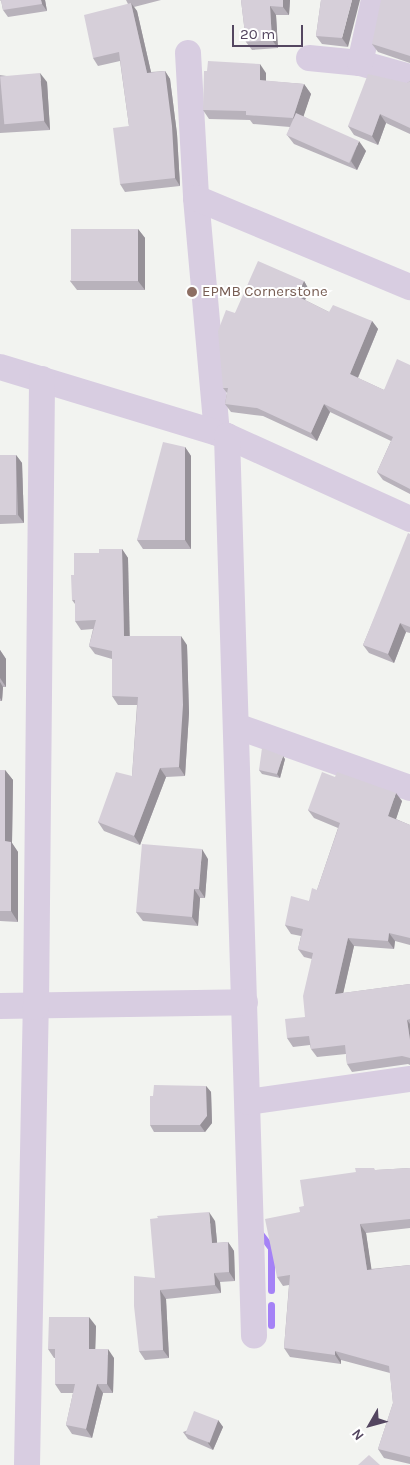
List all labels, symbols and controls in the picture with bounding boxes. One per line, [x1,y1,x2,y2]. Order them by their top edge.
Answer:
scale bar [235,15,306,47]
text: 20 m [240,25,275,43]
place label: EPMB Cornerstone [202,283,328,301]
marker: EPMB Cornerstone [186,286,198,298]
north arrow [345,1400,395,1450]
text: N [348,1425,368,1444]

